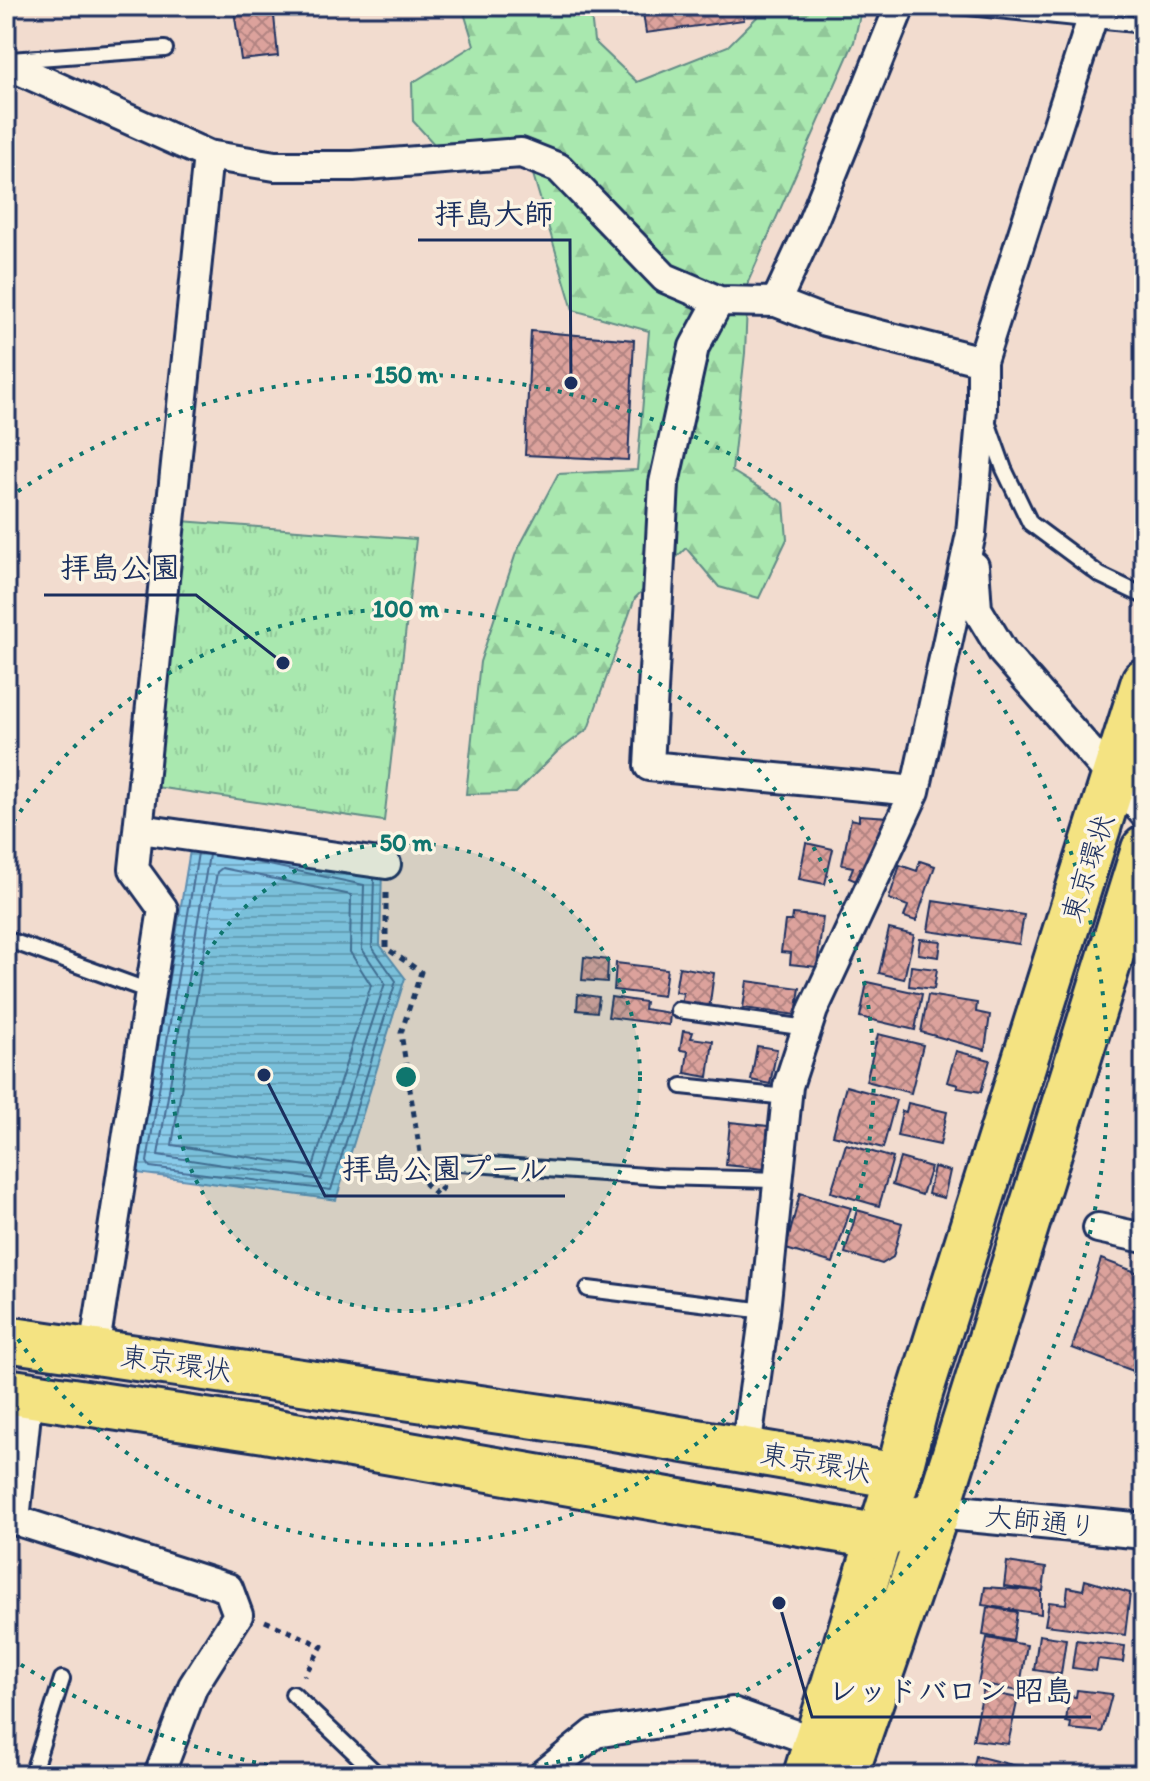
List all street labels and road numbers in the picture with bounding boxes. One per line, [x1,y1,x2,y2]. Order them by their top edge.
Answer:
street label: 東京環状 [1054,809,1120,927]
street label: 東京環状 [118,1338,234,1388]
street label: 東京環状 [758,1436,874,1488]
street label: 大師通り [984,1498,1098,1544]

